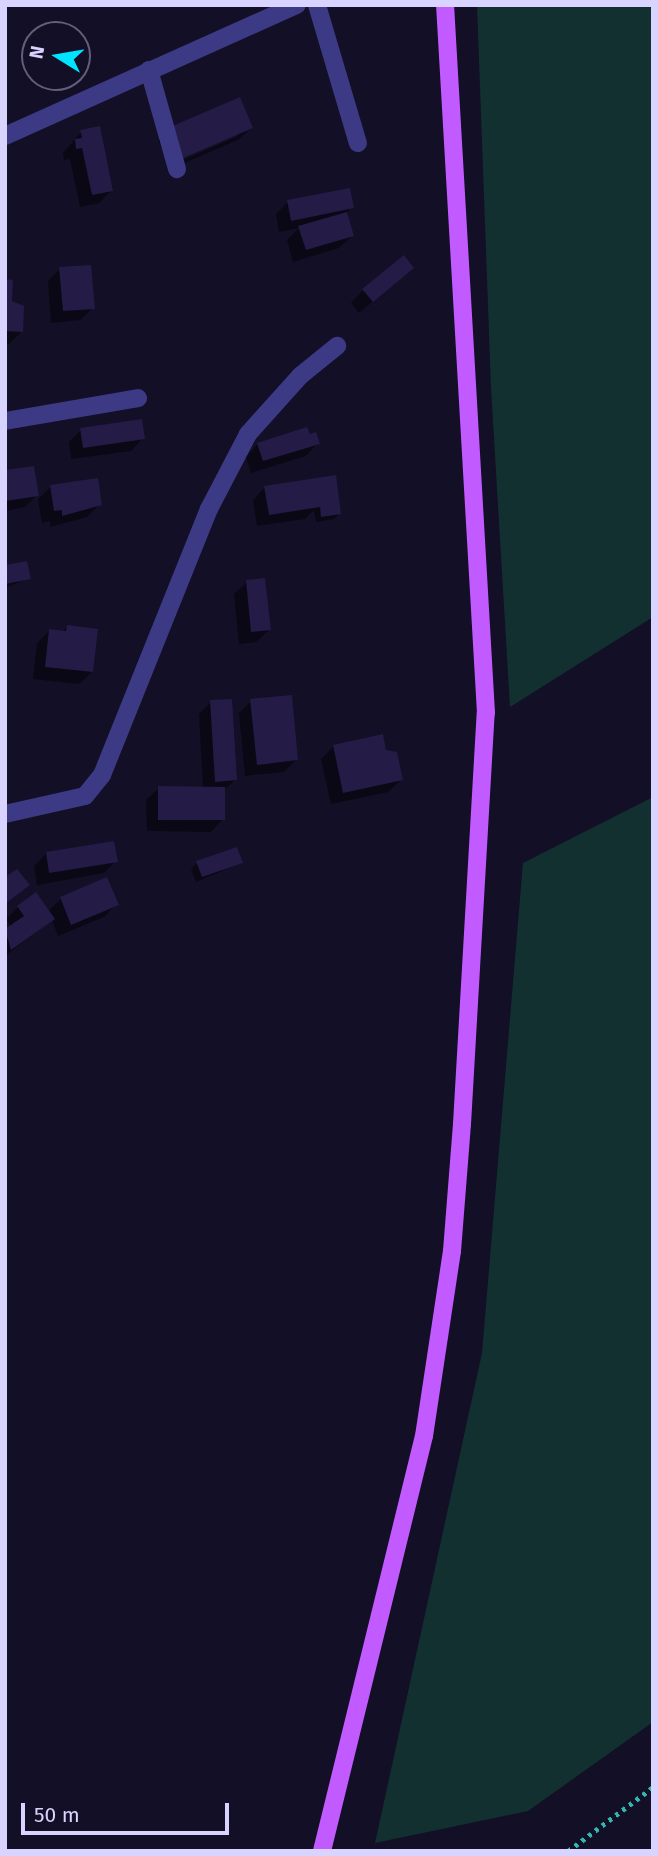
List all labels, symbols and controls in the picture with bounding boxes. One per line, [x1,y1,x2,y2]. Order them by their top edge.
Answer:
north arrow [21,21,91,91]
text: N [24,44,49,61]
scale bar [24,1790,233,1834]
text: 50 m [34,1802,80,1828]

